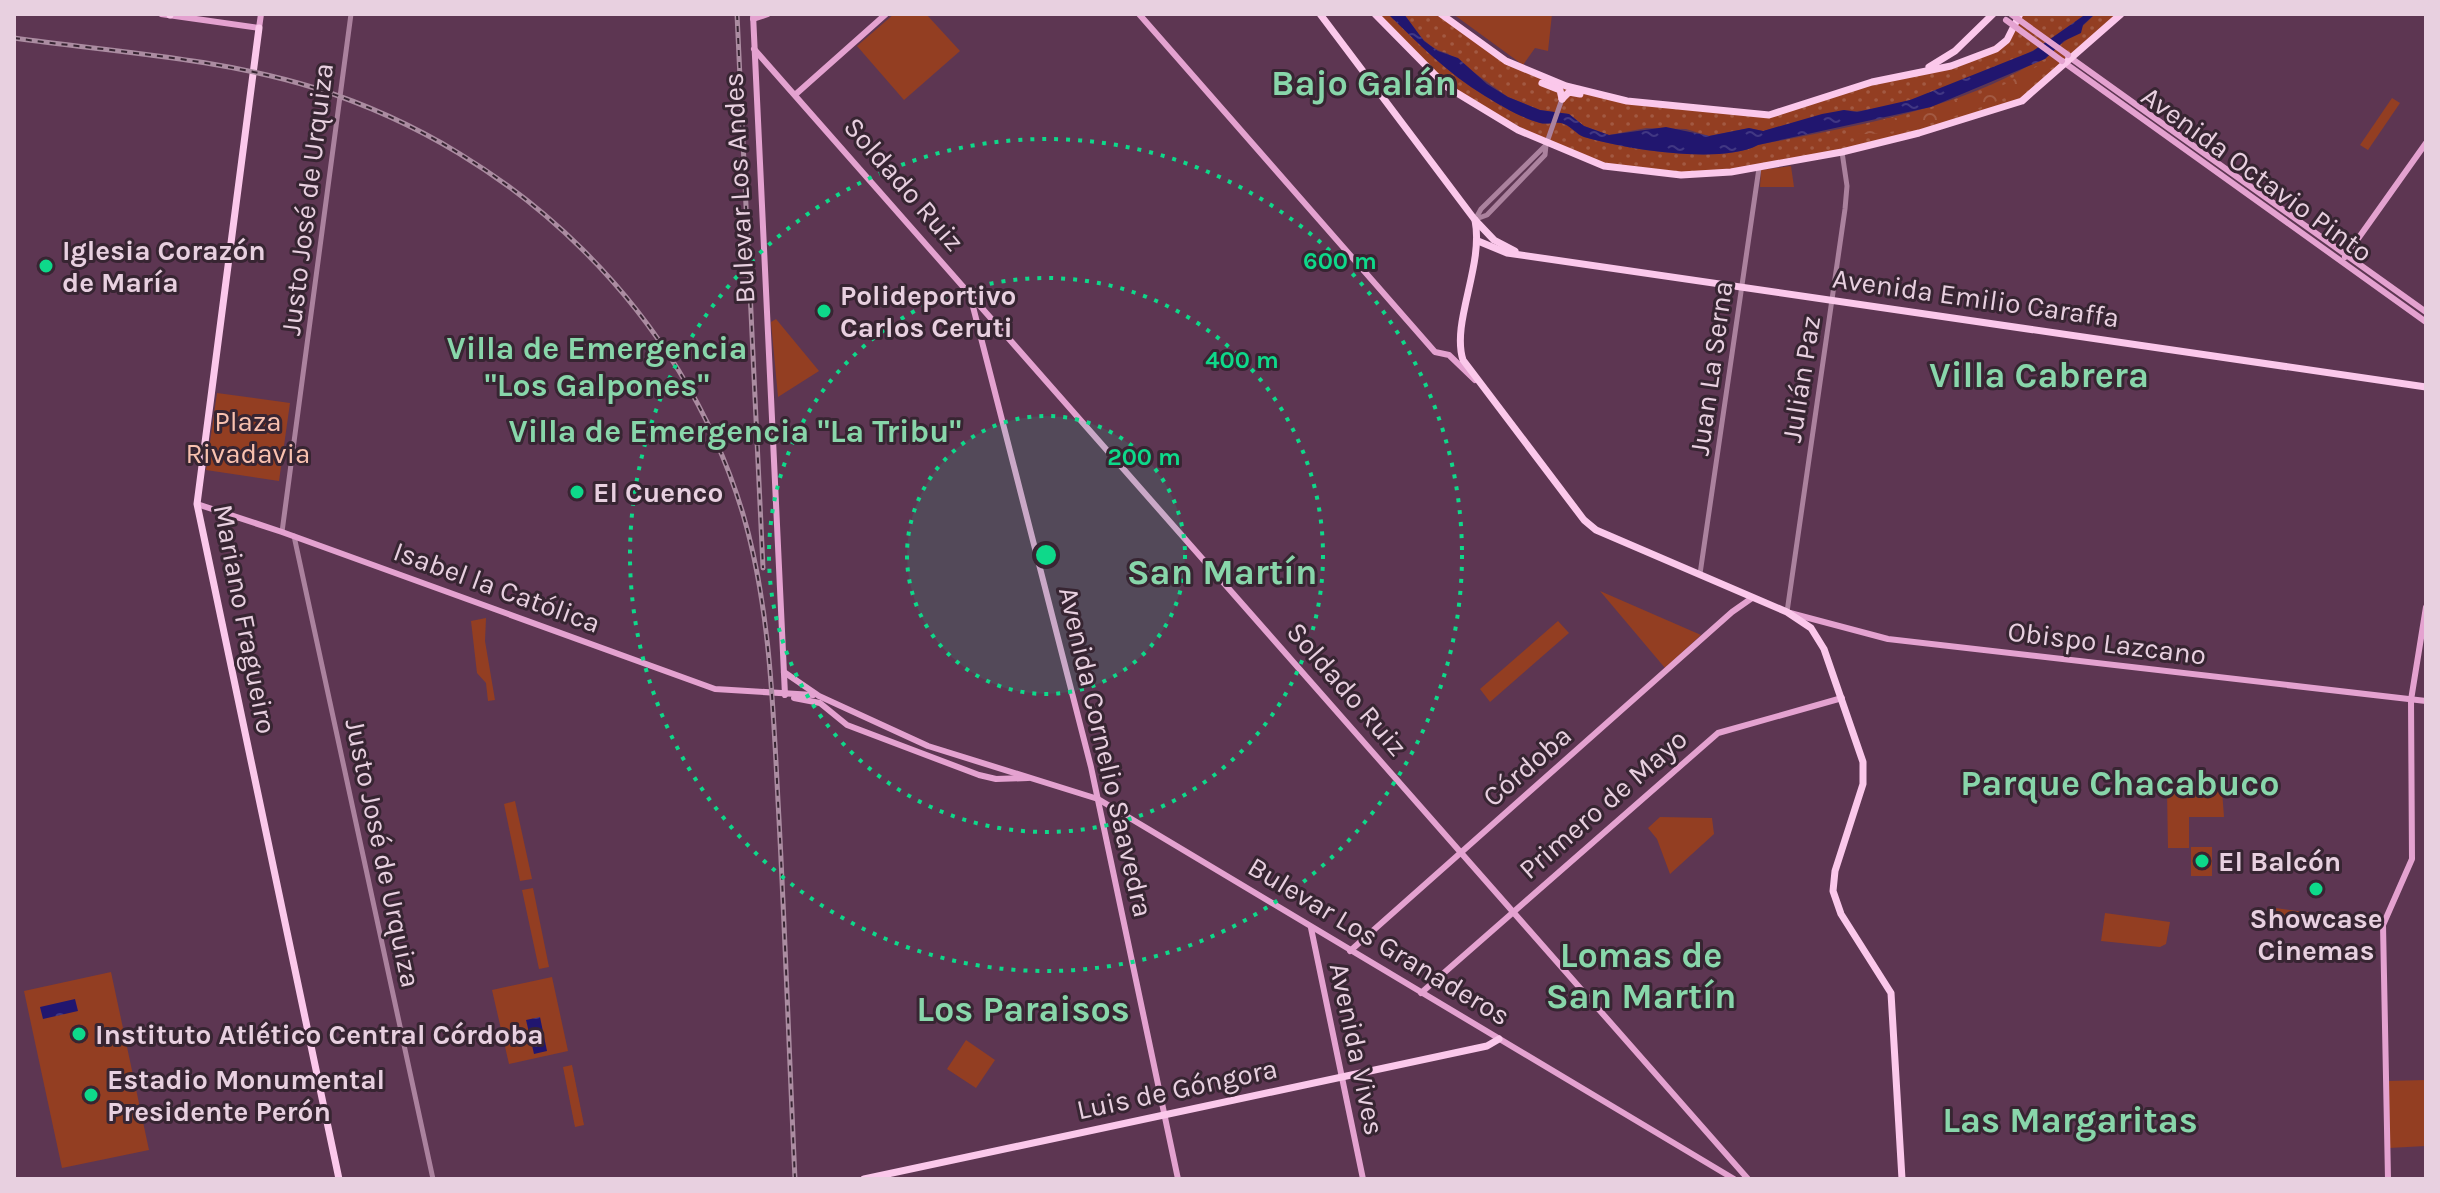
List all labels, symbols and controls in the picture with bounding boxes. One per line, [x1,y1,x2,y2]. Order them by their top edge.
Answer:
street label: Justo José de Urquiza [274,61,340,337]
district label: Bajo Galán [1271,62,1457,105]
street label: Bulevar Los Andes [716,72,762,304]
street label: Avenida Octavio Pinto [2135,79,2379,269]
street label: Soldado Ruiz [837,110,971,258]
place label: Iglesia Corazón de María [62,234,266,299]
text: 600 m [1303,247,1377,275]
marker: Iglesia Corazón de María [37,257,55,275]
street label: Avenida Emilio Caraffa [1831,262,2121,334]
place label: Polideportivo Carlos Ceruti [840,279,1016,344]
street label: Juan La Serna [1682,279,1740,457]
marker: Polideportivo Carlos Ceruti [815,302,833,320]
street label: Julián Paz [1775,313,1827,445]
district label: Villa de Emergencia "Los Galpones" [447,330,747,404]
text: 400 m [1205,346,1279,374]
district label: Villa Cabrera [1929,354,2149,396]
park label: Plaza Rivadavia [186,405,310,470]
district label: Villa de Emergencia "La Tribu" [508,413,962,450]
text: 200 m [1107,443,1181,471]
place label: El Cuenco [593,476,723,509]
marker: El Cuenco [568,483,586,501]
street label: Mariano Fragueiro [207,501,283,737]
street label: Isabel la Católica [389,534,605,640]
centre of rings [1032,541,1060,569]
district label: San Martín [1127,551,1317,593]
street label: Avenida Cornelio Saavedra [1052,584,1160,920]
street label: Obispo Lazcano [2006,614,2208,672]
street label: Soldado Ruiz [1280,615,1414,763]
street label: Justo José de Urquiza [338,715,428,991]
street label: Córdoba [1476,719,1578,813]
street label: Primero de Mayo [1512,722,1694,886]
district label: Parque Chacabuco [1960,762,2280,805]
place label: El Balcón [2218,845,2341,878]
street label: Bulevar Los Granaderos [1242,850,1516,1032]
marker: El Balcón [2193,852,2211,870]
marker: Showcase Cinemas [2307,880,2325,898]
place label: Showcase Cinemas [2249,902,2383,967]
district label: Lomas de San Martín [1546,934,1736,1017]
street label: Avenida Vives [1323,960,1391,1138]
district label: Los Paraisos [916,988,1130,1030]
place label: Instituto Atlético Central Córdoba [95,1018,544,1051]
marker: Instituto Atlético Central Córdoba [70,1025,88,1043]
street label: Luis de Góngora [1074,1052,1280,1126]
place label: Estadio Monumental Presidente Perón [107,1063,385,1128]
marker: Estadio Monumental Presidente Perón [82,1086,100,1104]
district label: Las Margaritas [1942,1099,2198,1142]

